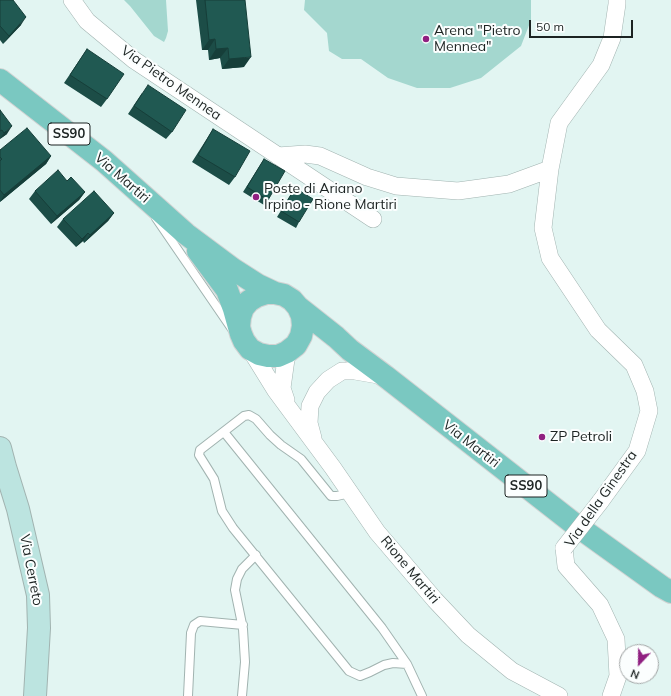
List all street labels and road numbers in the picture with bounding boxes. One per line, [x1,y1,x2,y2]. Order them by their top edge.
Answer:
street label: Via Pietro Mennea [118,42,224,124]
road number: SS90 [48,123,90,145]
street label: Via Martiri [91,149,153,207]
street label: Via Martiri [439,417,503,471]
street label: Via della Ginestra [561,447,641,551]
road number: SS90 [505,475,547,497]
street label: Via Cerreto [16,533,46,607]
street label: Rione Martiri [377,533,443,607]

